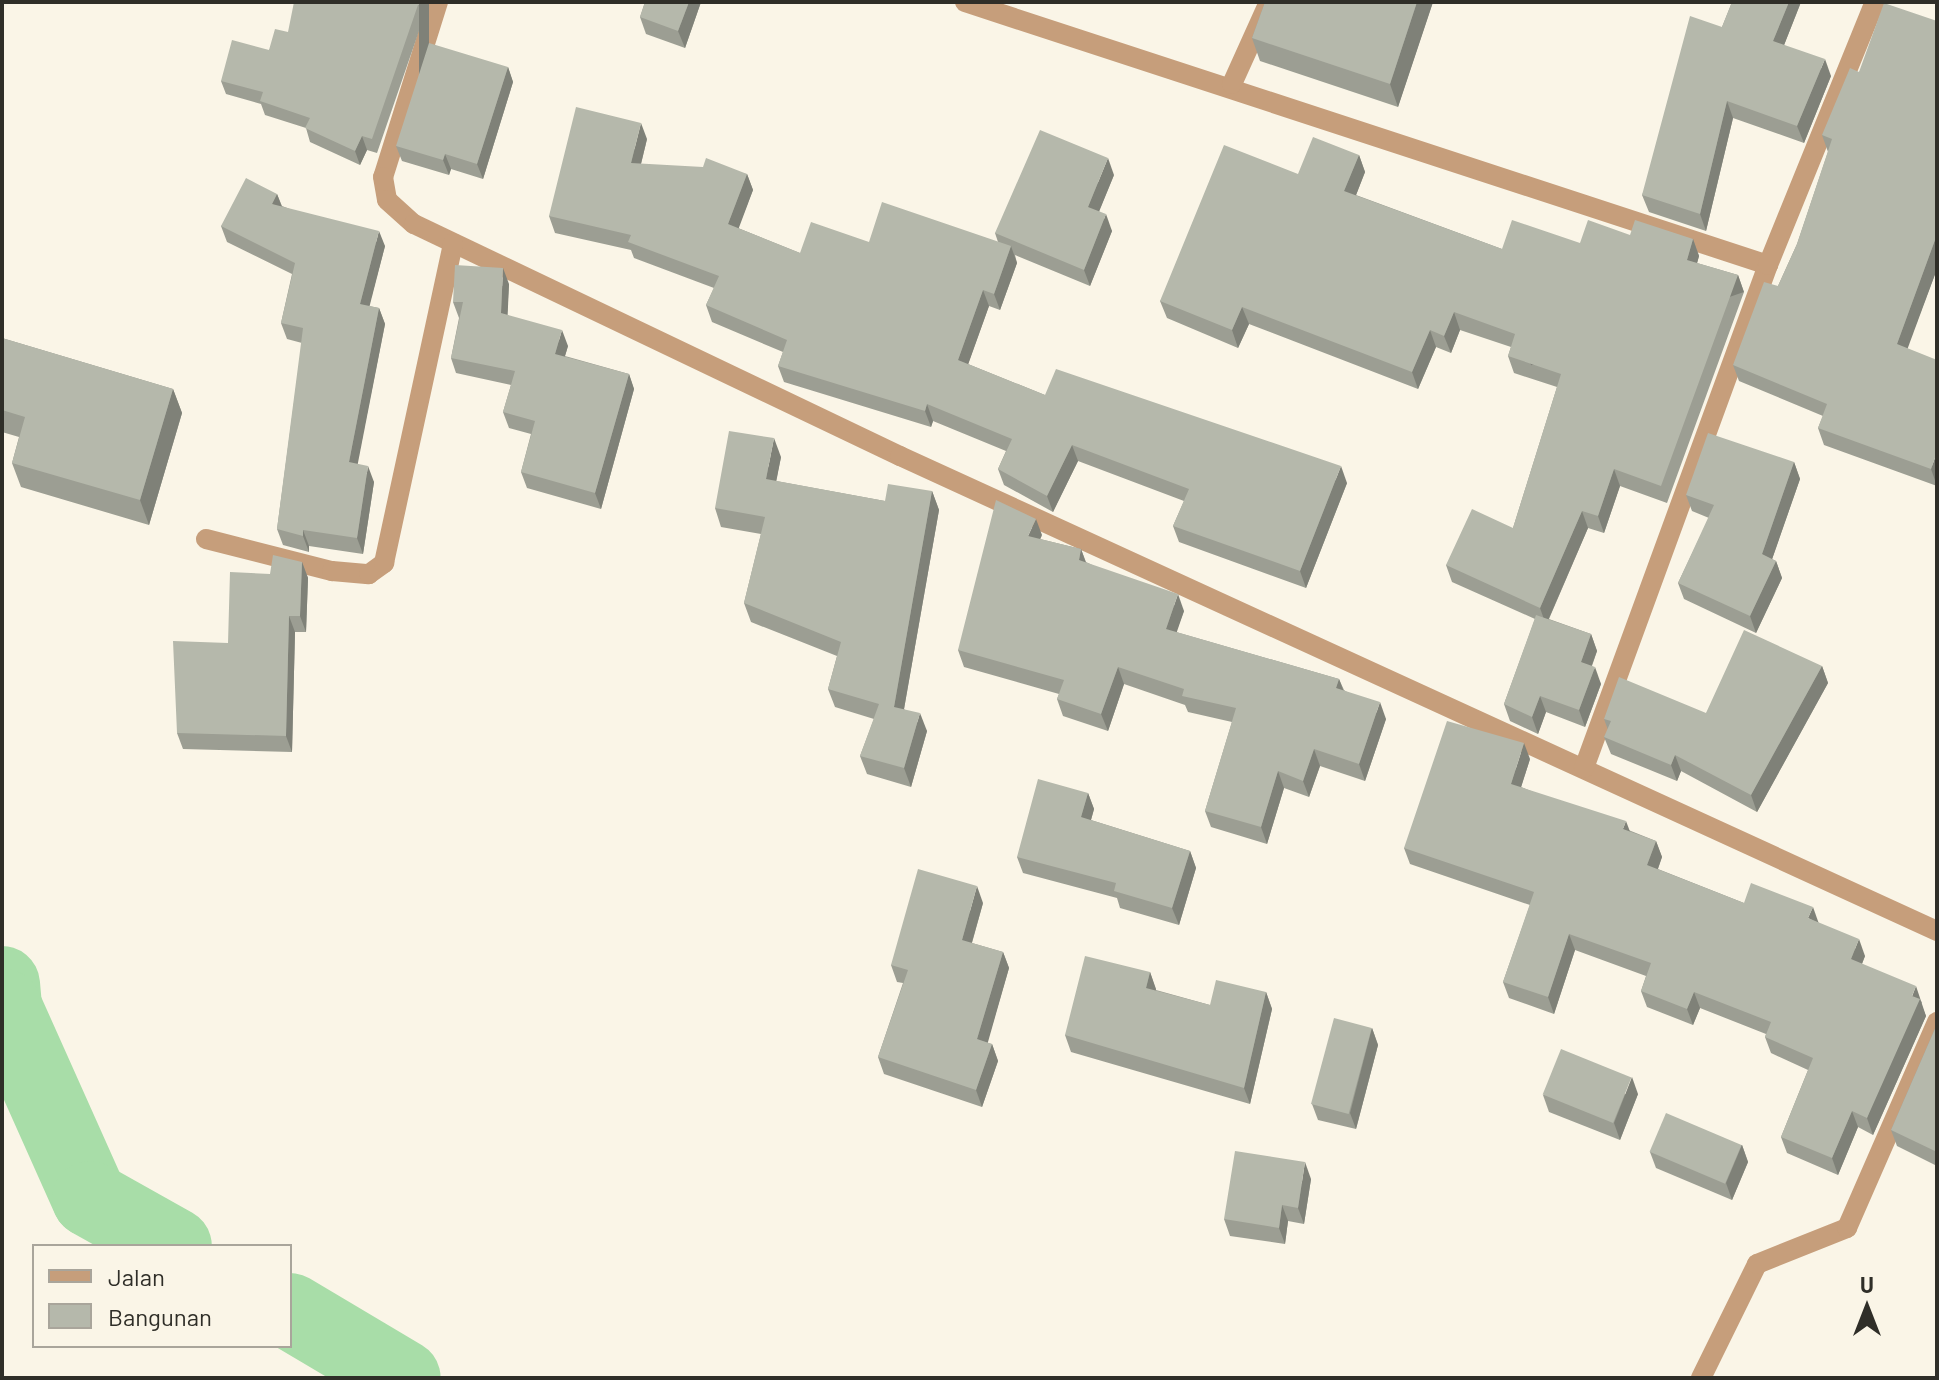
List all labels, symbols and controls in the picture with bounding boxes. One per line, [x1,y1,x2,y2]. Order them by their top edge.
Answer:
legend [32,1244,292,1348]
text: Jalan [108,1262,165,1291]
north arrow [1827,1268,1907,1348]
text: U [1860,1271,1874,1297]
text: Bangunan [108,1302,212,1331]

